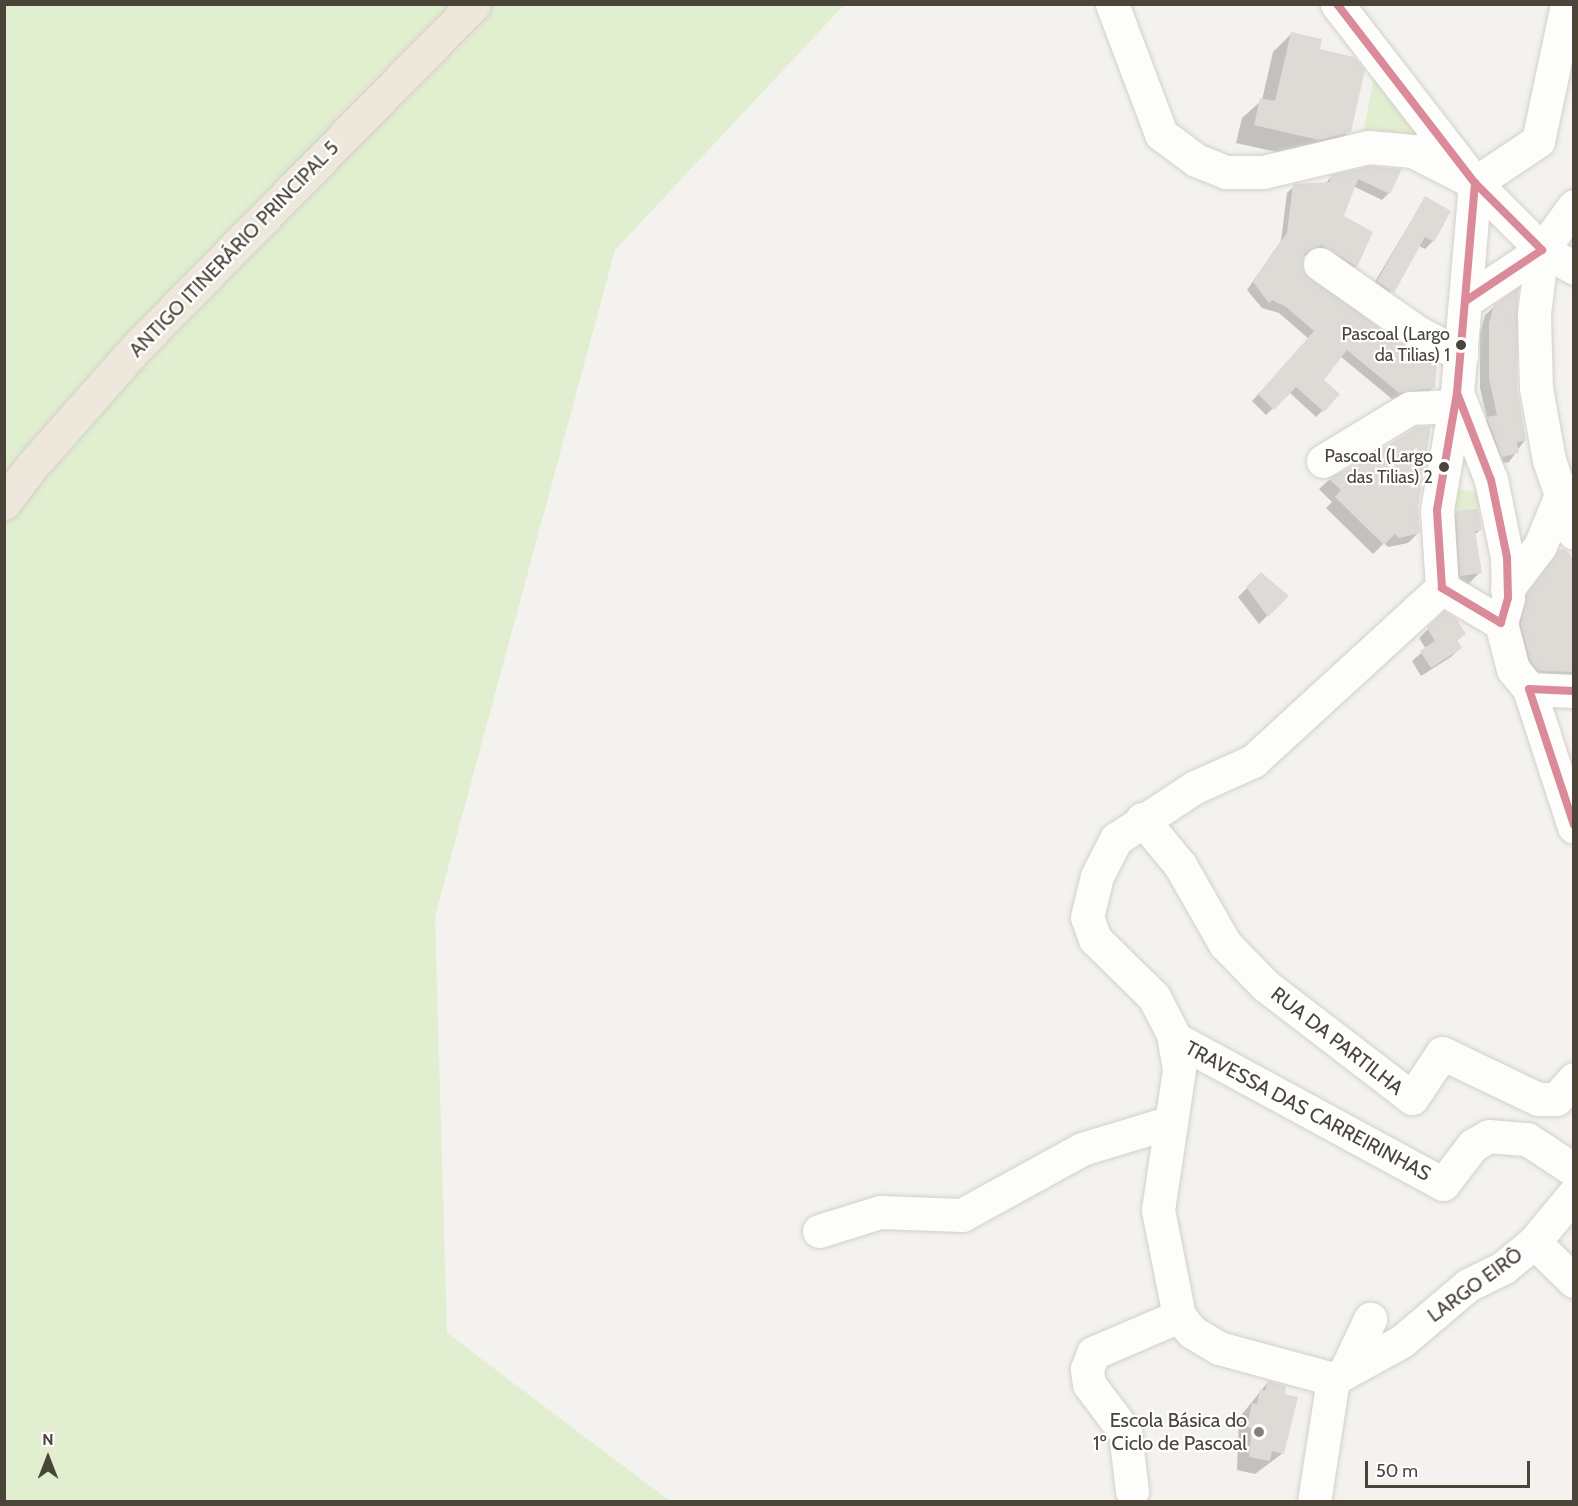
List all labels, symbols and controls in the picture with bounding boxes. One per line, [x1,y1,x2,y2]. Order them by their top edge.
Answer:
street label: ANTIGO ITINERÁRIO PRINCIPAL 5 [124,136,344,362]
place label: Pascoal (Largo da Tilias) 1 [1341,324,1450,366]
marker: Pascoal (Largo da Tilias) 1 [1455,339,1467,351]
place label: Pascoal (Largo das Tilias) 2 [1324,446,1433,488]
marker: Pascoal (Largo das Tilias) 2 [1438,461,1450,473]
street label: RUA DA PARTILHA [1266,982,1408,1100]
street label: TRAVESSA DAS CARREIRINHAS [1181,1036,1435,1186]
street label: LARGO EIRÔ [1423,1243,1527,1327]
place label: Escola Básica do 1º Ciclo de Pascoal [1093,1408,1247,1455]
marker: Escola Básica do 1º Ciclo de Pascoal [1252,1425,1266,1439]
north arrow [18,1428,78,1488]
text: N [42,1430,54,1449]
scale bar [1368,1449,1533,1487]
text: 50 m [1376,1460,1418,1482]

